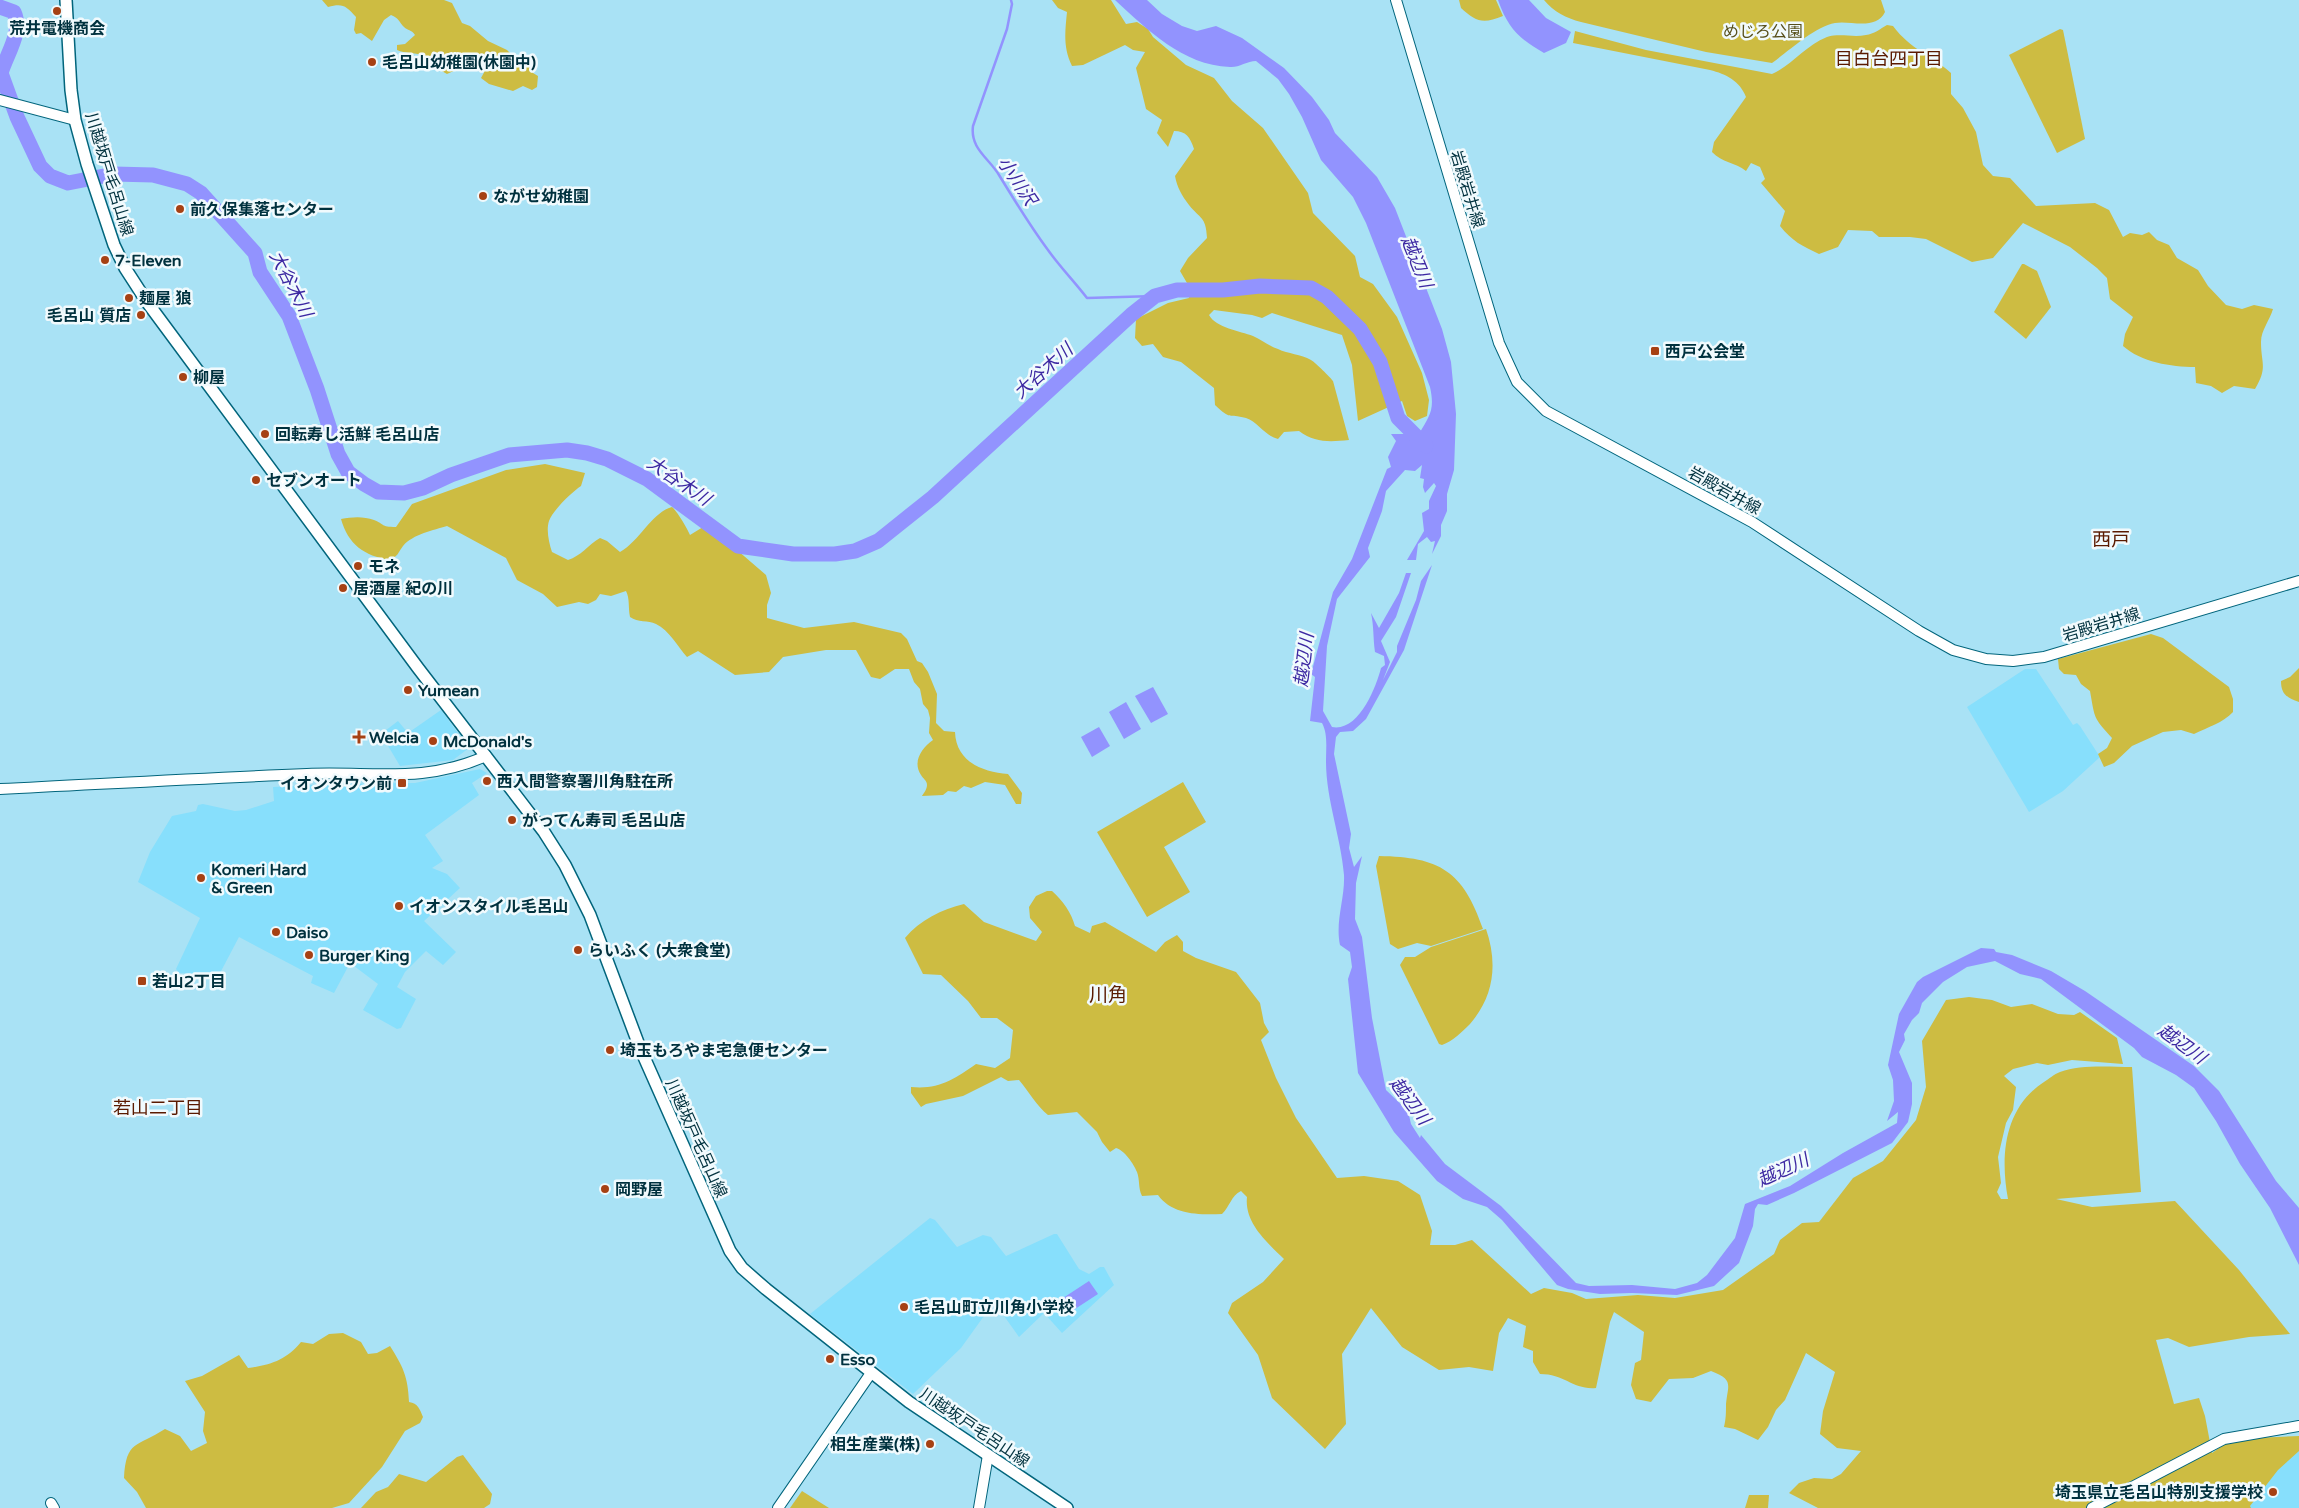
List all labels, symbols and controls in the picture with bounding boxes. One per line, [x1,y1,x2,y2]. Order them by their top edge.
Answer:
marker: 荒井電機商会 [51,5,63,17]
place label: 荒井電機商会 [9,19,105,39]
park label: めじろ公園 [1723,22,1803,42]
district label: 目白台四丁目 [1835,48,1943,70]
place label: 毛呂山幼稚園(休園中) [382,53,536,73]
marker: 毛呂山幼稚園(休園中) [366,56,378,68]
street label: 川越坂戸毛呂山線 [81,110,137,238]
street label: 岩殿岩井線 [1446,148,1488,230]
water label: 小川沢 [993,152,1042,211]
place label: ながせ幼稚園 [493,187,589,207]
marker: ながせ幼稚園 [477,190,489,202]
place label: 前久保集落センター [190,200,334,220]
marker: 前久保集落センター [174,203,186,215]
water label: 越辺川 [1397,233,1438,293]
water label: 大谷木川 [265,247,318,323]
place label: 7-Eleven [115,251,182,271]
marker: 7-Eleven [99,254,111,266]
place label: 麺屋 狼 [139,289,191,309]
marker: 麺屋 狼 [123,292,135,304]
place label: 毛呂山 質店 [47,306,131,326]
marker: 毛呂山 質店 [135,309,147,321]
water label: 大谷木川 [1009,337,1079,403]
place label: 西戸公会堂 [1665,342,1745,362]
marker: 西戸公会堂 [1649,345,1661,357]
place label: 柳屋 [193,368,225,388]
marker: 柳屋 [177,371,189,383]
place label: 回転寿し活鮮 毛呂山店 [275,425,439,445]
marker: 回転寿し活鮮 毛呂山店 [259,428,271,440]
water label: 大谷木川 [643,452,717,511]
street label: 岩殿岩井線 [1685,463,1764,519]
place label: セブンオート [266,471,362,491]
marker: セブンオート [250,474,262,486]
district label: 西戸 [2092,529,2130,551]
place label: モネ [368,557,400,577]
marker: モネ [352,560,364,572]
place label: 居酒屋 紀の川 [353,579,453,599]
marker: 居酒屋 紀の川 [337,582,349,594]
street label: 岩殿岩井線 [2060,604,2142,646]
water label: 越辺川 [1290,630,1318,688]
place label: Yumean [418,681,479,701]
marker: Yumean [402,684,414,696]
place label: Welcia [369,728,419,748]
marker: Welcia [353,731,365,743]
place label: McDonald's [443,732,533,752]
marker: McDonald's [427,735,439,747]
place label: 西入間警察署川角駐在所 [497,772,673,792]
place label: イオンタウン前 [280,774,392,794]
marker: 西入間警察署川角駐在所 [481,775,493,787]
marker: イオンタウン前 [396,777,408,789]
place label: がってん寿司 毛呂山店 [522,811,685,831]
marker: がってん寿司 毛呂山店 [506,814,518,826]
place label: Komeri Hard & Green [211,860,307,898]
marker: Komeri Hard & Green [195,872,207,884]
place label: イオンスタイル毛呂山 [409,897,569,917]
marker: イオンスタイル毛呂山 [393,900,405,912]
place label: Daiso [286,923,329,943]
marker: Daiso [270,926,282,938]
place label: らいふく (大衆食堂) [588,941,730,961]
marker: らいふく (大衆食堂) [572,944,584,956]
place label: Burger King [319,946,410,966]
marker: Burger King [303,949,315,961]
place label: 若山2丁目 [152,972,226,992]
marker: 若山2丁目 [136,975,148,987]
district label: 川角 [1089,984,1127,1006]
water label: 越辺川 [2154,1019,2212,1070]
place label: 埼玉もろやま宅急便センター [620,1041,828,1061]
marker: 埼玉もろやま宅急便センター [604,1044,616,1056]
water label: 越辺川 [1385,1073,1436,1131]
street label: 川越坂戸毛呂山線 [661,1076,731,1201]
district label: 若山二丁目 [113,1097,203,1119]
water label: 越辺川 [1754,1148,1814,1191]
place label: 岡野屋 [615,1180,663,1200]
marker: 岡野屋 [599,1183,611,1195]
place label: 毛呂山町立川角小学校 [914,1298,1074,1318]
marker: 毛呂山町立川角小学校 [898,1301,910,1313]
place label: Esso [840,1350,875,1370]
marker: Esso [824,1353,836,1365]
street label: 川越坂戸毛呂山線 [916,1384,1033,1472]
place label: 相生産業(株) [830,1435,920,1455]
marker: 相生産業(株) [924,1438,936,1450]
place label: 埼玉県立毛呂山特別支援学校 [2055,1483,2263,1503]
marker: 埼玉県立毛呂山特別支援学校 [2267,1486,2279,1498]

